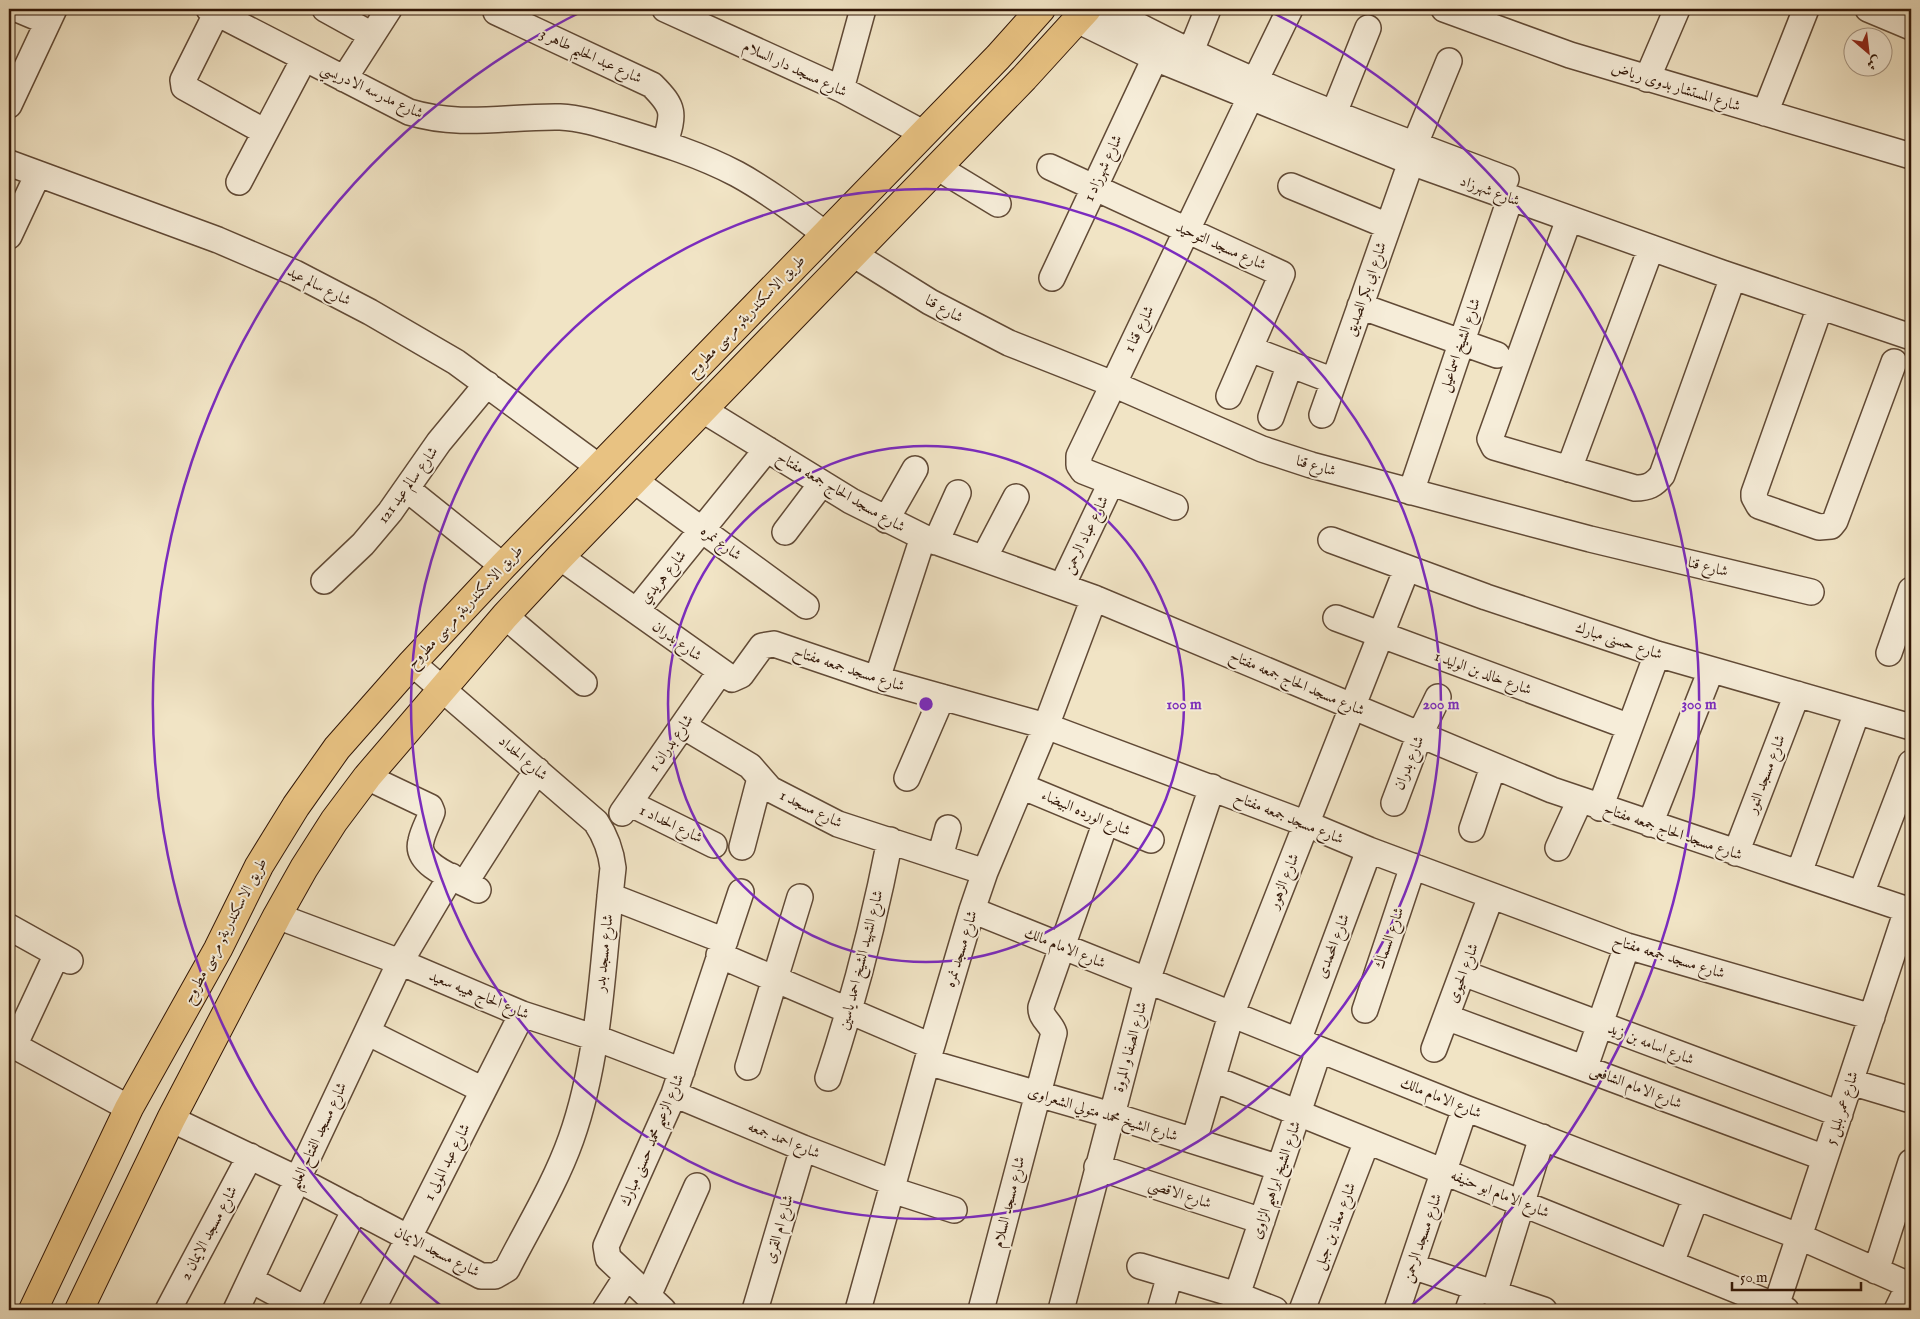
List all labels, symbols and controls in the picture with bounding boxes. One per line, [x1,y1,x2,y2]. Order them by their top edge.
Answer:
street label: شارع عبد الحليم طاهر 3 [535,24,645,93]
north arrow [1842,28,1892,78]
street label: شارع مسجد دار السلام [739,37,850,104]
text: ش [1863,51,1884,74]
street label: شارع المستشار بدوى رياض [1608,58,1743,119]
street label: شارع مدرسه الادريسي [316,59,426,127]
street label: شارع شهرزاد 1 [1079,132,1129,206]
street label: شارع شهرزاد [1456,171,1523,213]
street label: شارع مسجد التوحيد [1171,218,1269,277]
street label: شارع ابى بكر الصديق [1341,239,1394,340]
street label: طريق الاسكندرية, مرسى مطروح [683,251,811,383]
street label: شارع سالم عيد [283,262,354,313]
street label: شارع قنا [920,291,966,330]
street label: شارع الشيخ اسماعيل [1435,296,1489,396]
street label: شارع قنا 1 [1120,302,1161,357]
street label: شارع سالم عيد 121 [374,443,445,529]
street label: شارع مسجد الحاج جمعه مفتاح [772,447,909,539]
street label: شارع قنا [1293,451,1338,484]
street label: شارع عباد الرحمن [1059,493,1116,579]
street label: شارع نمره [695,521,745,567]
street label: طريق الاسكندرية, مرسى مطروح [403,541,529,675]
street label: شارع هريدي [636,546,693,610]
street label: شارع قنا [1685,553,1730,584]
street label: شارع بدران [647,617,706,668]
street label: شارع حسنى مبارك [1572,618,1665,667]
street label: شارع مسجد جمعه مفتاح [790,642,907,699]
street label: شارع مسجد الحاج جمعه مفتاح [1225,646,1368,723]
street label: شارع خالد بن الوليد 1 [1431,647,1534,702]
centre of rings [917,695,935,713]
text: 100 m [1166,695,1202,714]
text: 200 m [1423,695,1460,714]
text: 300 m [1681,695,1717,714]
street label: شارع بدران 1 [644,711,700,777]
street label: شارع الحداد [492,731,552,787]
street label: شارع مسجد النور [1742,732,1792,819]
street label: شارع بدران [1390,733,1431,794]
street label: شارع مسجد 1 [775,786,846,835]
street label: شارع الورده البيضاء [1037,786,1133,843]
street label: شارع مسجد جمعه مفتاح [1231,787,1346,851]
street label: شارع مسجد الحاج جمعه مفتاح [1600,799,1745,867]
street label: شارع الحداد 1 [635,801,706,850]
street label: شارع الزهور [1264,850,1306,914]
street label: طريق الاسكندرية, مرسى مطروح [179,855,274,1008]
street label: شارع الشهيد الشيخ احمد ياسين [834,888,891,1033]
street label: شارع السماك [1370,905,1411,972]
street label: شارع مسجد نمره [940,908,985,991]
street label: شارع المحمدى [1312,911,1357,982]
street label: شارع مسجد بدر [590,913,620,995]
street label: شارع الامام مالك [1021,923,1108,976]
street label: شارع مسجد جمعه مفتاح [1610,931,1727,986]
street label: شارع الحيوى [1443,940,1486,1007]
street label: شارع الحاج هيبه سعيد [425,966,532,1027]
street label: شارع الصفا و المروة [1109,1000,1154,1095]
street label: شارع اسامه بن زيد [1604,1019,1697,1072]
street label: شارع الامام الشافعى [1586,1061,1685,1116]
street label: شارع عمر بلبل 5 [1821,1069,1866,1148]
street label: شارع الزعيم محمد حسنى مبارك [616,1071,693,1211]
street label: شارع الامام مالك [1397,1073,1484,1126]
street label: شارع مسجد الفتاح العليم [285,1079,356,1195]
street label: شارع الشيخ محمد متولي الشعراوى [1024,1082,1180,1150]
street label: شارع احمد جمعه [744,1117,823,1166]
street label: شارع الشيخ ابراهيم الزاوى [1247,1118,1310,1243]
street label: شارع عبد المولى 1 [419,1120,477,1205]
street label: شارع مسجد السلام [988,1154,1032,1250]
street label: شارع الامام ابو حنيفه [1447,1166,1552,1225]
street label: شارع الاقصي [1145,1175,1214,1217]
street label: شارع معاذ بن جبل [1310,1180,1363,1273]
street label: شارع مسجد الايمان 2 [176,1183,244,1285]
street label: شارع مسجد الرحمن [1398,1191,1449,1286]
street label: شارع ام القرى [760,1192,801,1266]
street label: شارع مسجد الايمان [390,1222,483,1284]
scale bar [1732,1259,1861,1291]
text: 50 m [1740,1268,1768,1287]

